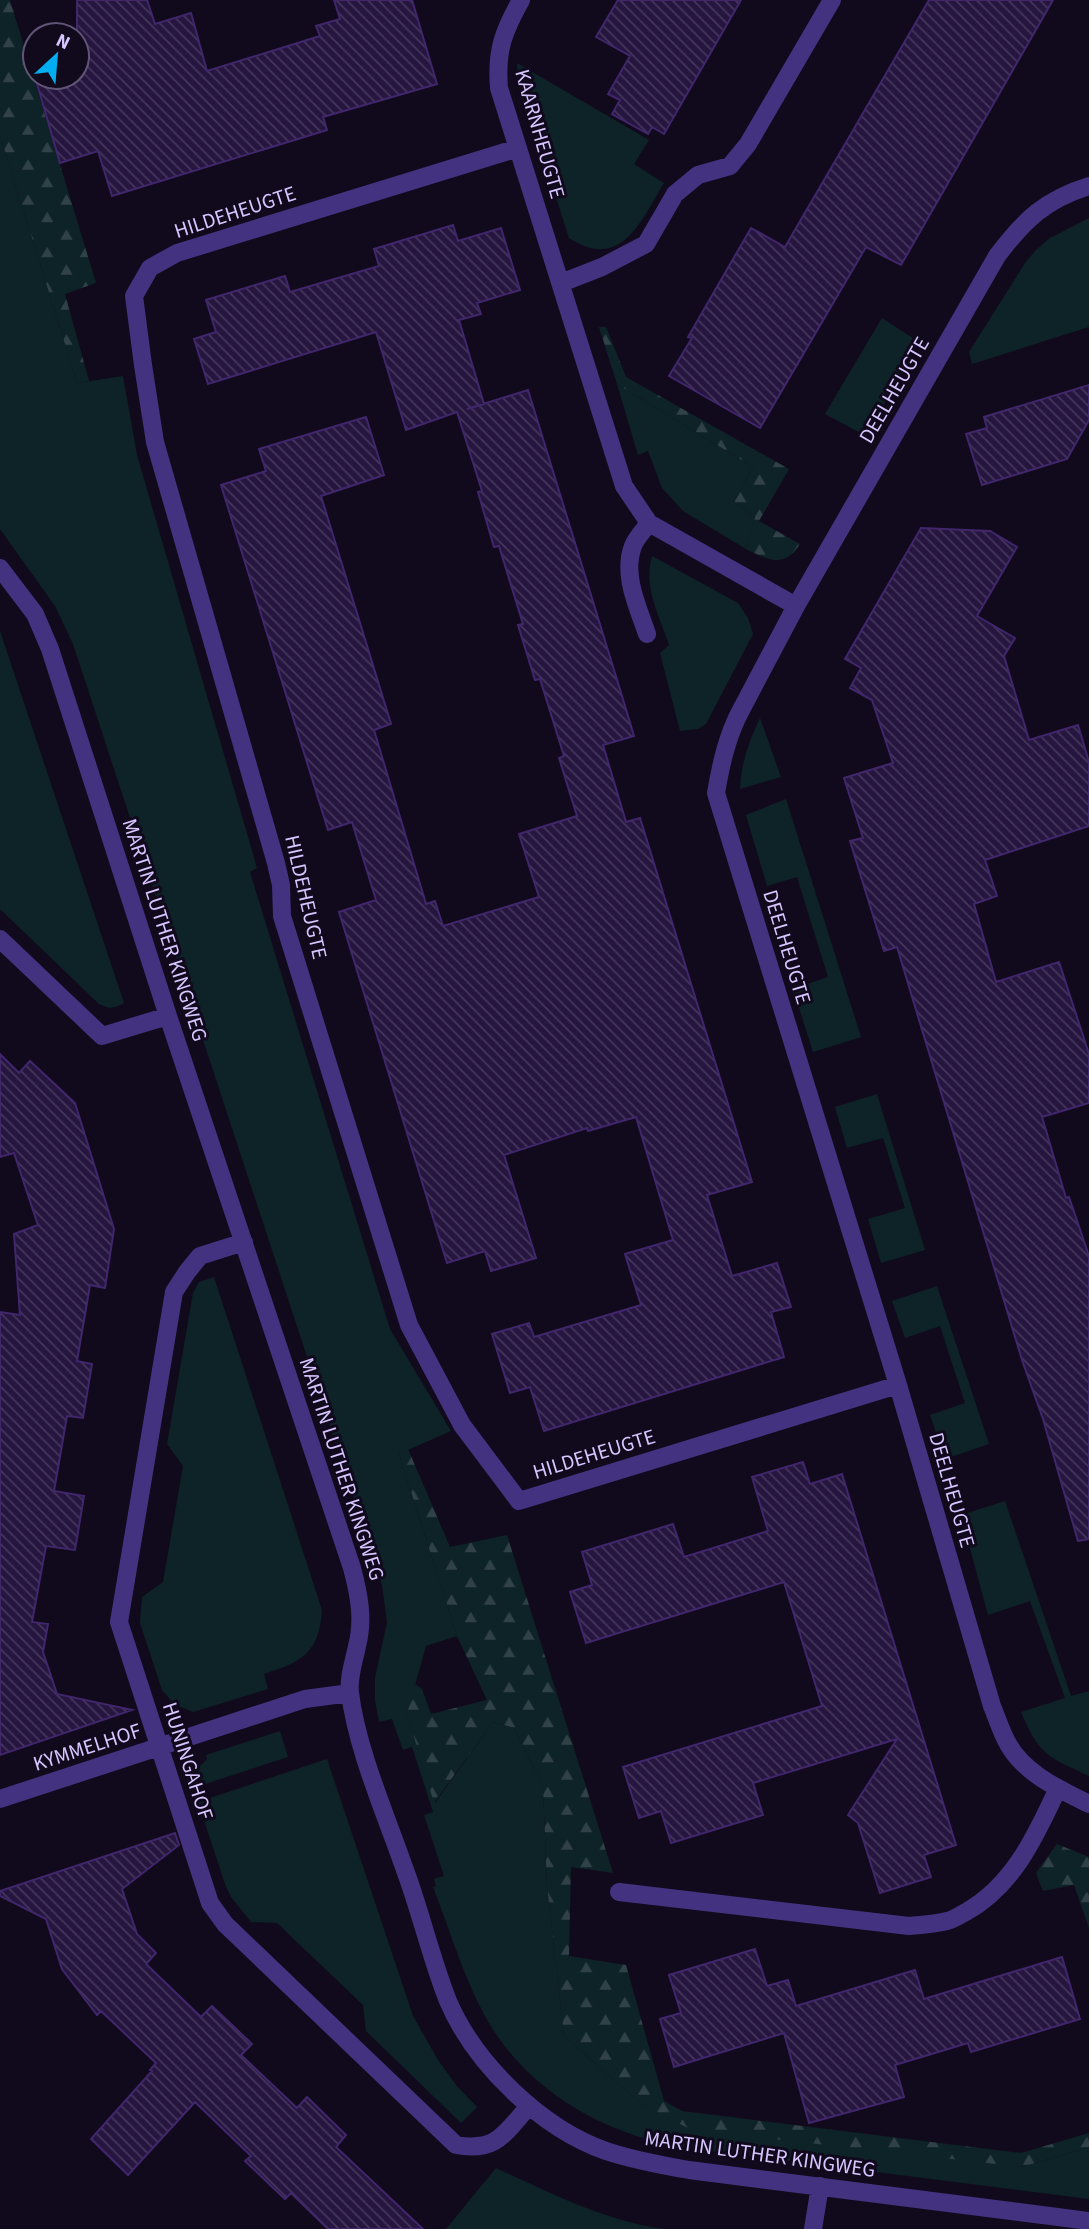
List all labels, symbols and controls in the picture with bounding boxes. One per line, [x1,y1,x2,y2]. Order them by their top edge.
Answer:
north arrow [21,21,91,91]
text: N [51,27,74,57]
street label: KAARNHEUGTE [507,66,573,202]
street label: HILDEHEUGTE [170,178,300,246]
street label: DEELHEUGTE [851,331,937,449]
street label: MARTIN LUTHER KINGWEG [115,815,215,1045]
street label: HILDEHEUGTE [277,832,335,962]
street label: DEELHEUGTE [755,886,819,1008]
street label: MARTIN LUTHER KINGWEG [292,1354,392,1584]
street label: HILDEHEUGTE [529,1421,659,1487]
street label: DEELHEUGTE [921,1429,983,1551]
street label: HUNINGAHOF [155,1698,221,1824]
street label: KYMMELHOF [29,1715,145,1779]
street label: MARTIN LUTHER KINGWEG [643,2123,877,2185]

